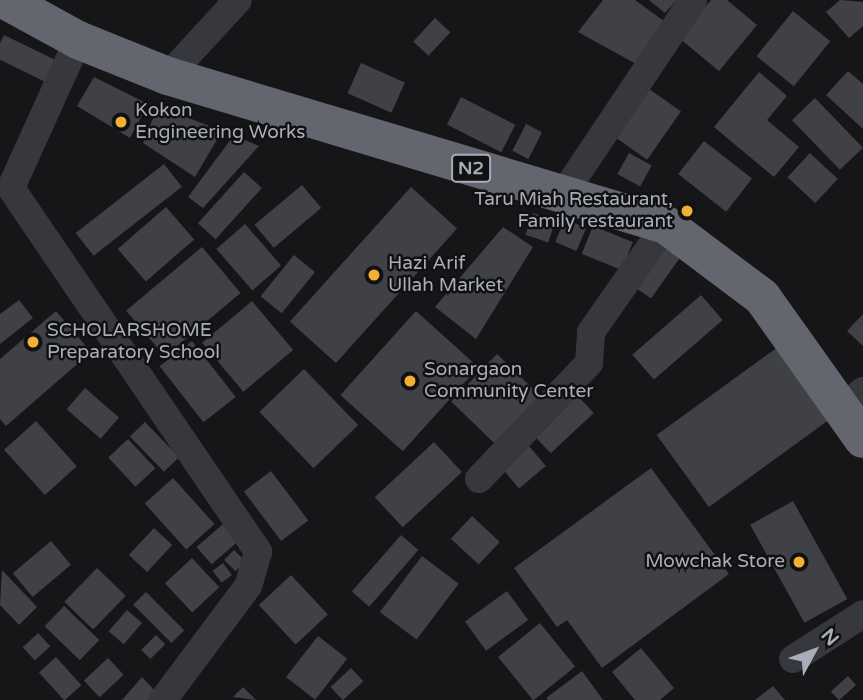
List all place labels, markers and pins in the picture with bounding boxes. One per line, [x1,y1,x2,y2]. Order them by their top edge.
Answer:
place label: Kokon Engineering Works [135,100,305,144]
marker: Kokon Engineering Works [113,114,129,130]
place label: Taru Miah Restaurant, Family restaurant [474,189,673,233]
marker: Taru Miah Restaurant, Family restaurant [679,203,695,219]
place label: Hazi Arif Ullah Market [388,253,503,297]
marker: Hazi Arif Ullah Market [366,267,382,283]
place label: SCHOLARSHOME Preparatory School [47,320,220,364]
marker: SCHOLARSHOME Preparatory School [25,334,41,350]
place label: Sonargaon Community Center [424,359,594,403]
marker: Sonargaon Community Center [402,373,418,389]
place label: Mowchak Store [645,551,785,573]
marker: Mowchak Store [791,554,807,570]

